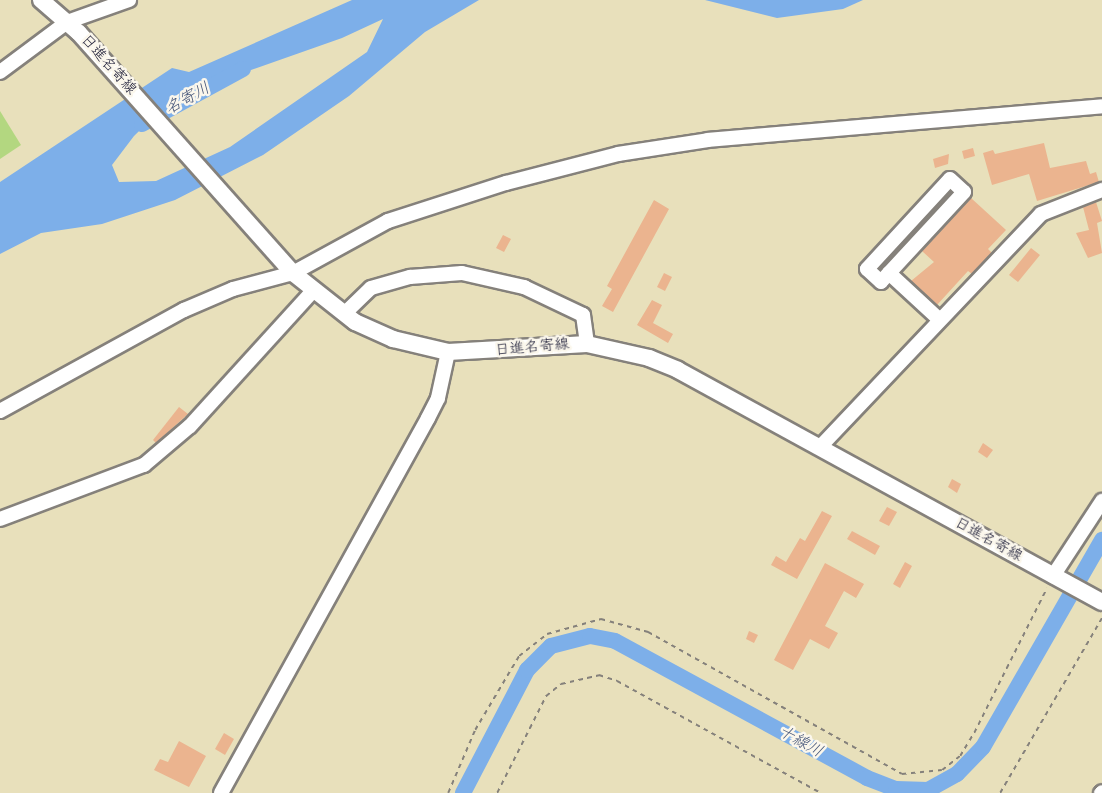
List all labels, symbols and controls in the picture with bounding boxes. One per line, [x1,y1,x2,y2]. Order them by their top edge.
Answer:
street label: 日進名寄線 [76,31,140,99]
water label: 名寄川 [162,79,214,119]
street label: 日進名寄線 [494,336,570,360]
street label: 日進名寄線 [951,514,1025,566]
water label: 十線川 [774,722,826,762]

